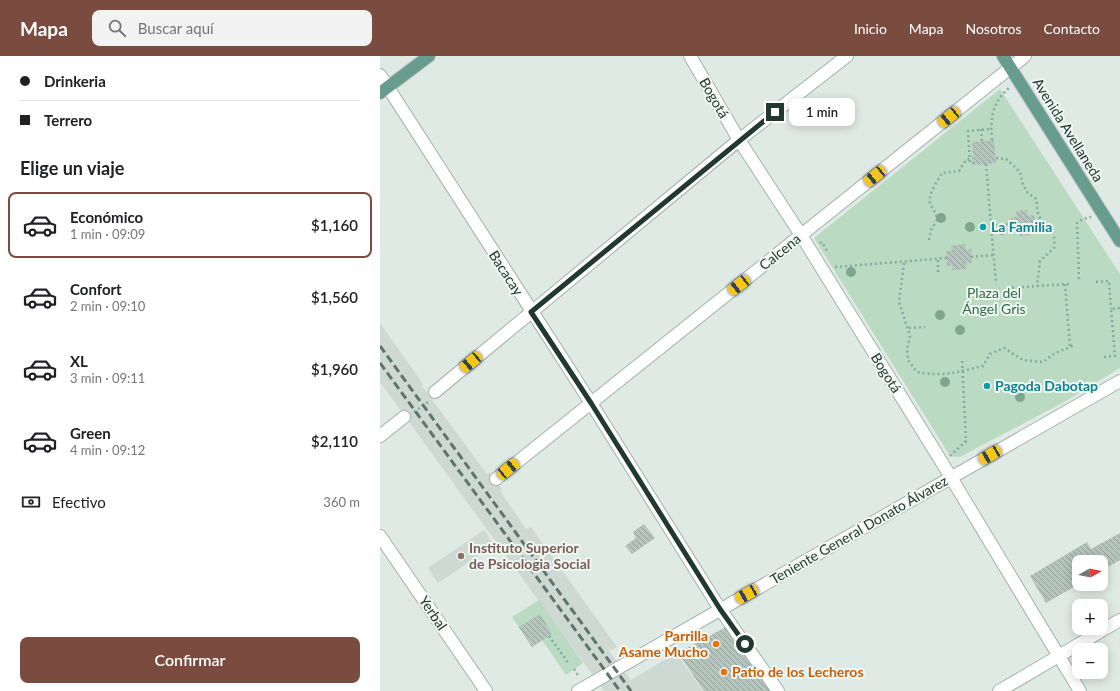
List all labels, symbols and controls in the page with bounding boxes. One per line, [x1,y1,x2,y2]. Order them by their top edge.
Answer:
search box [92,10,372,46]
text: Mapa [20,17,68,40]
icon: search [106,17,128,39]
text: Buscar aquí [138,19,214,37]
text: Inicio [854,20,887,37]
text: Mapa [909,20,943,37]
text: Nosotros [965,20,1022,37]
text: Contacto [1044,20,1100,37]
text: Drinkeria [44,72,106,90]
street label: Bogotá [696,75,733,121]
street label: Avenida Avellaneda [1030,75,1107,185]
callout: 1 min [789,98,855,126]
route end [766,103,784,121]
text: 1 min [806,104,838,120]
car [936,105,962,129]
text: Terrero [44,111,92,129]
text: Elige un viaje [20,157,124,179]
car [862,164,888,188]
icon: car [22,207,58,243]
text: Económico [70,208,143,226]
text: $1,160 [311,216,358,234]
place label: La Familia [991,218,1052,235]
marker: La Familia [978,222,988,232]
text: 1 min · 09:09 [70,226,145,242]
street label: Calcena [756,230,804,273]
street label: Bacacay [486,247,528,299]
car [726,273,752,297]
icon: car [22,279,58,315]
text: Confort [70,280,122,298]
park label: Plaza del Ángel Gris [962,284,1026,317]
text: $1,560 [311,288,358,306]
text: 2 min · 09:10 [70,298,145,314]
car [458,350,484,374]
street label: Bogotá [868,350,905,396]
icon: car [22,351,58,387]
text: XL [70,352,88,370]
text: $1,960 [311,360,358,378]
text: 3 min · 09:11 [70,370,145,386]
place label: Pagoda Dabotap [995,377,1098,394]
marker: Pagoda Dabotap [982,381,992,391]
icon: car [22,423,58,459]
text: Green [70,424,111,442]
text: $2,110 [311,432,358,450]
text: 4 min · 09:12 [70,442,145,458]
car [977,444,1003,466]
car [495,457,521,481]
street label: Teniente General Donato Álvarez [767,472,951,587]
icon: cash [20,491,42,513]
text: Efectivo [52,493,106,511]
text: 360 m [323,494,360,510]
place label: Instituto Superior de Psicologia Social [469,539,590,572]
marker: Instituto Superior de Psicologia Social [456,551,466,561]
north arrow [1072,555,1108,591]
map controls [1072,555,1108,679]
car [734,583,760,605]
street label: Yerbal [416,592,451,633]
button: + [1072,599,1108,635]
place label: Parrilla Asame Mucho [618,627,708,660]
route start [736,635,754,653]
button: Confirmar [20,637,360,683]
marker: Parrilla Asame Mucho [711,639,721,649]
button: − [1072,643,1108,679]
place label: Patio de los Lecheros [732,663,864,680]
marker: Patio de los Lecheros [719,667,729,677]

